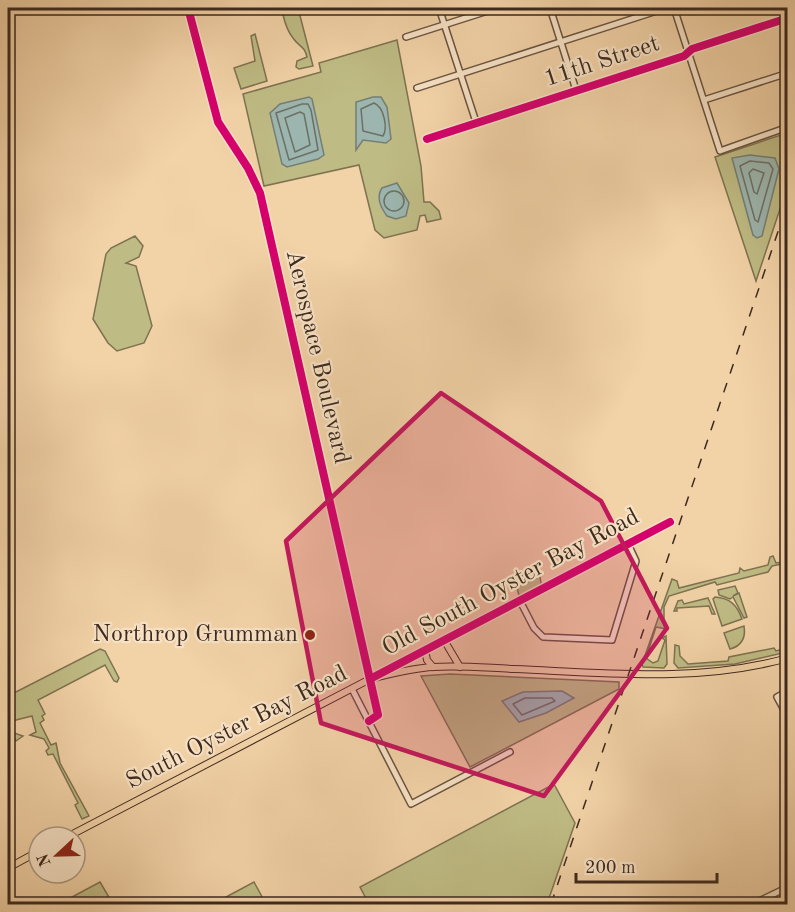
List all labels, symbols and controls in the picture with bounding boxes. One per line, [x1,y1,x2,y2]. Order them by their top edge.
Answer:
street label: 11th Street [541,32,663,92]
street label: Aerospace Boulevard [281,248,353,466]
street label: Old South Oyster Bay Road [379,505,643,661]
place label: Northrop Grumman [93,623,298,647]
marker: Northrop Grumman [303,628,317,642]
street label: South Oyster Bay Road [123,662,351,794]
north arrow [27,825,87,885]
scale bar [576,846,717,884]
text: N [35,850,55,869]
text: 200 m [585,859,636,877]

